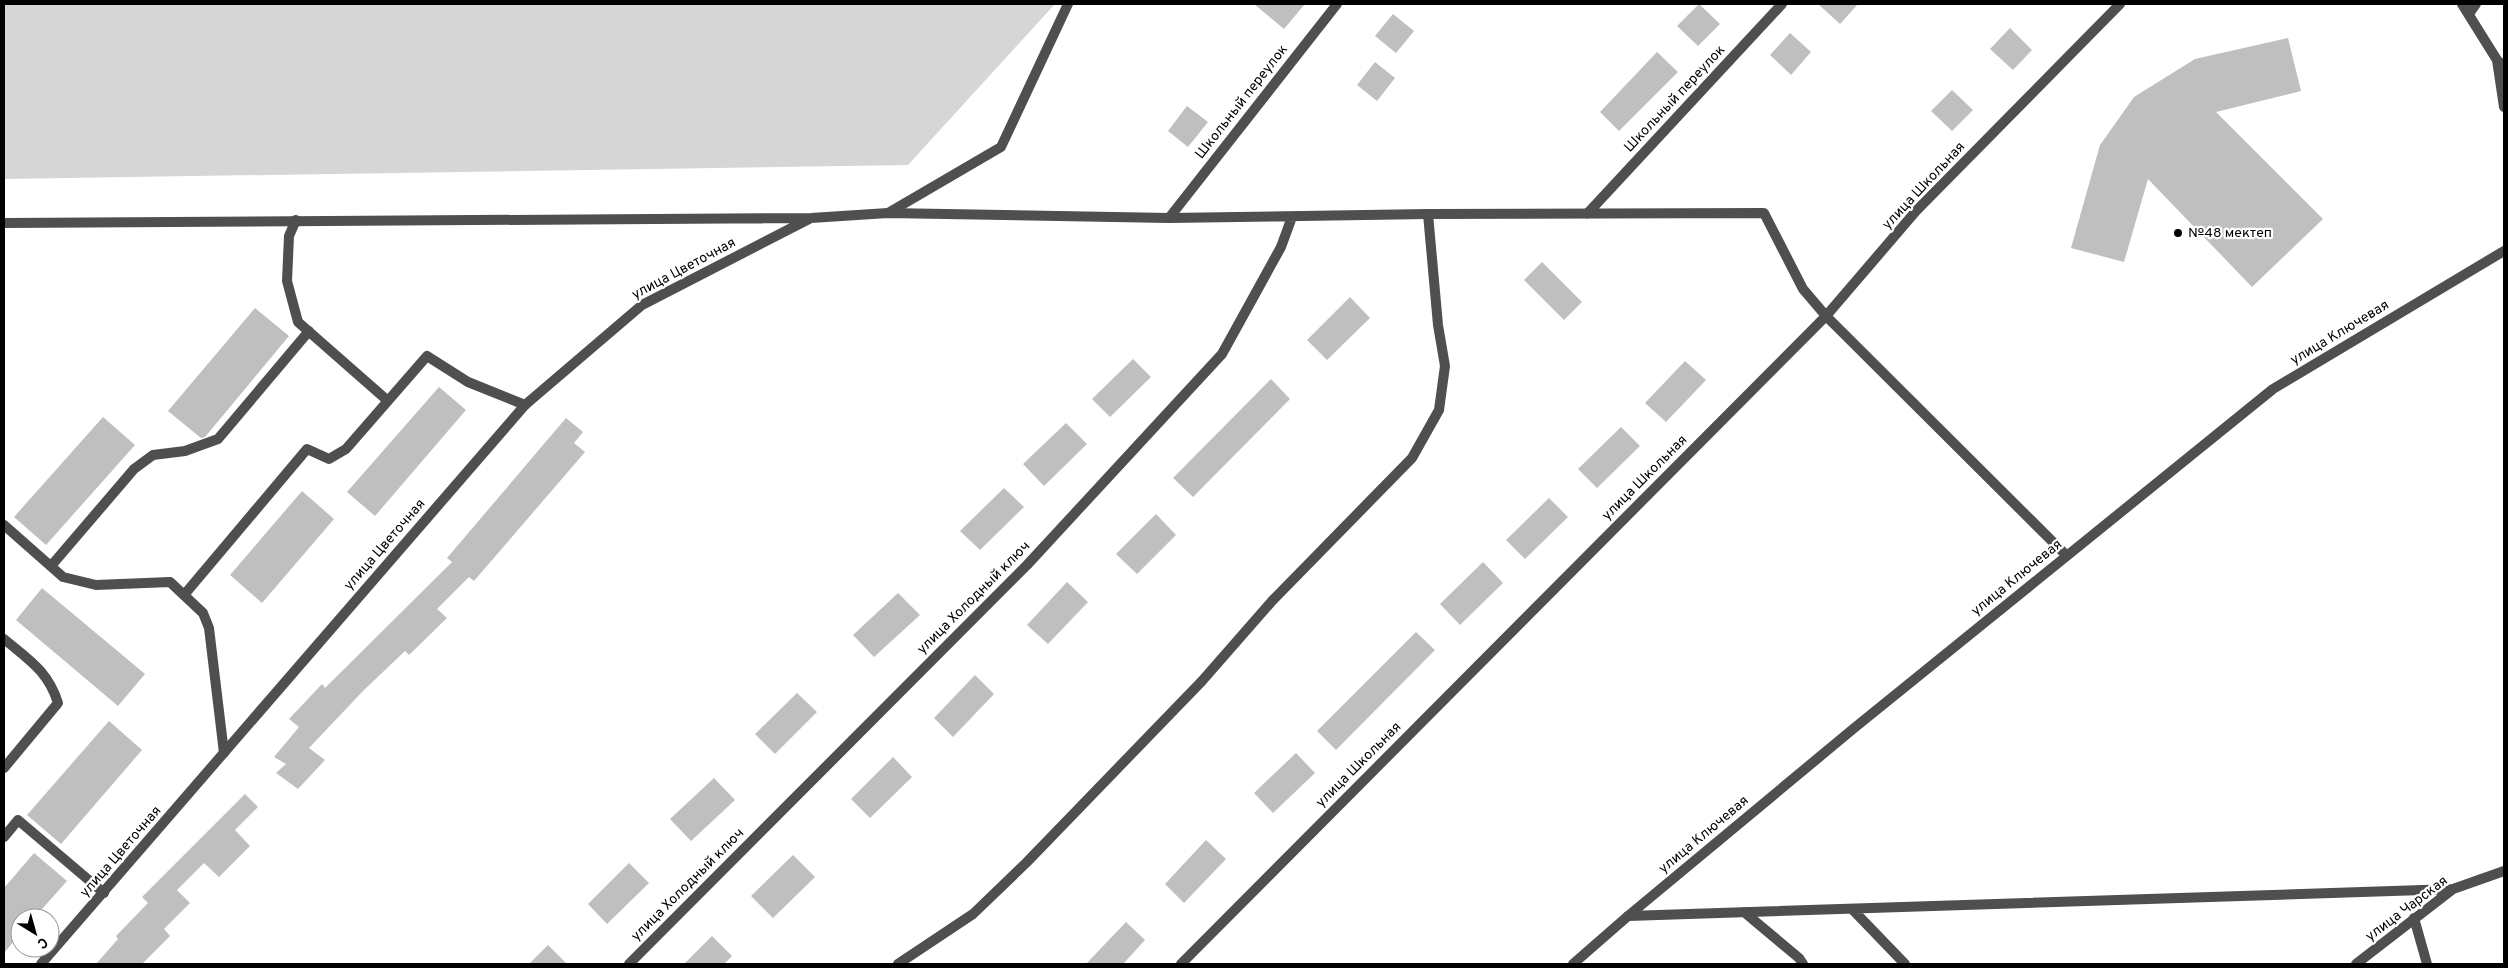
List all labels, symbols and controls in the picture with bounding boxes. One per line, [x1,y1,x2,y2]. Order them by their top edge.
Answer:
street label: Школьный переулок [1192,41,1292,163]
street label: Школьный переулок [1621,42,1729,156]
street label: улица Школьная [1879,139,1969,233]
place label: №48 мектеп [2188,225,2272,242]
marker: №48 мектеп [2172,227,2184,239]
street label: улица Цветочная [629,234,739,304]
street label: улица Ключевая [2288,297,2392,369]
street label: улица Школьная [1599,432,1691,524]
street label: улица Цветочная [341,496,429,594]
street label: улица Ключевая [1968,536,2066,620]
street label: улица Холодный ключ [914,538,1034,658]
street label: улица Школьная [1313,719,1405,811]
street label: улица Ключевая [1656,792,1752,878]
street label: улица Цветочная [77,803,165,901]
street label: улица Холодный ключ [628,825,748,945]
street label: улица Чарская [2363,873,2451,945]
north arrow [10,908,60,958]
text: С [33,933,51,952]

